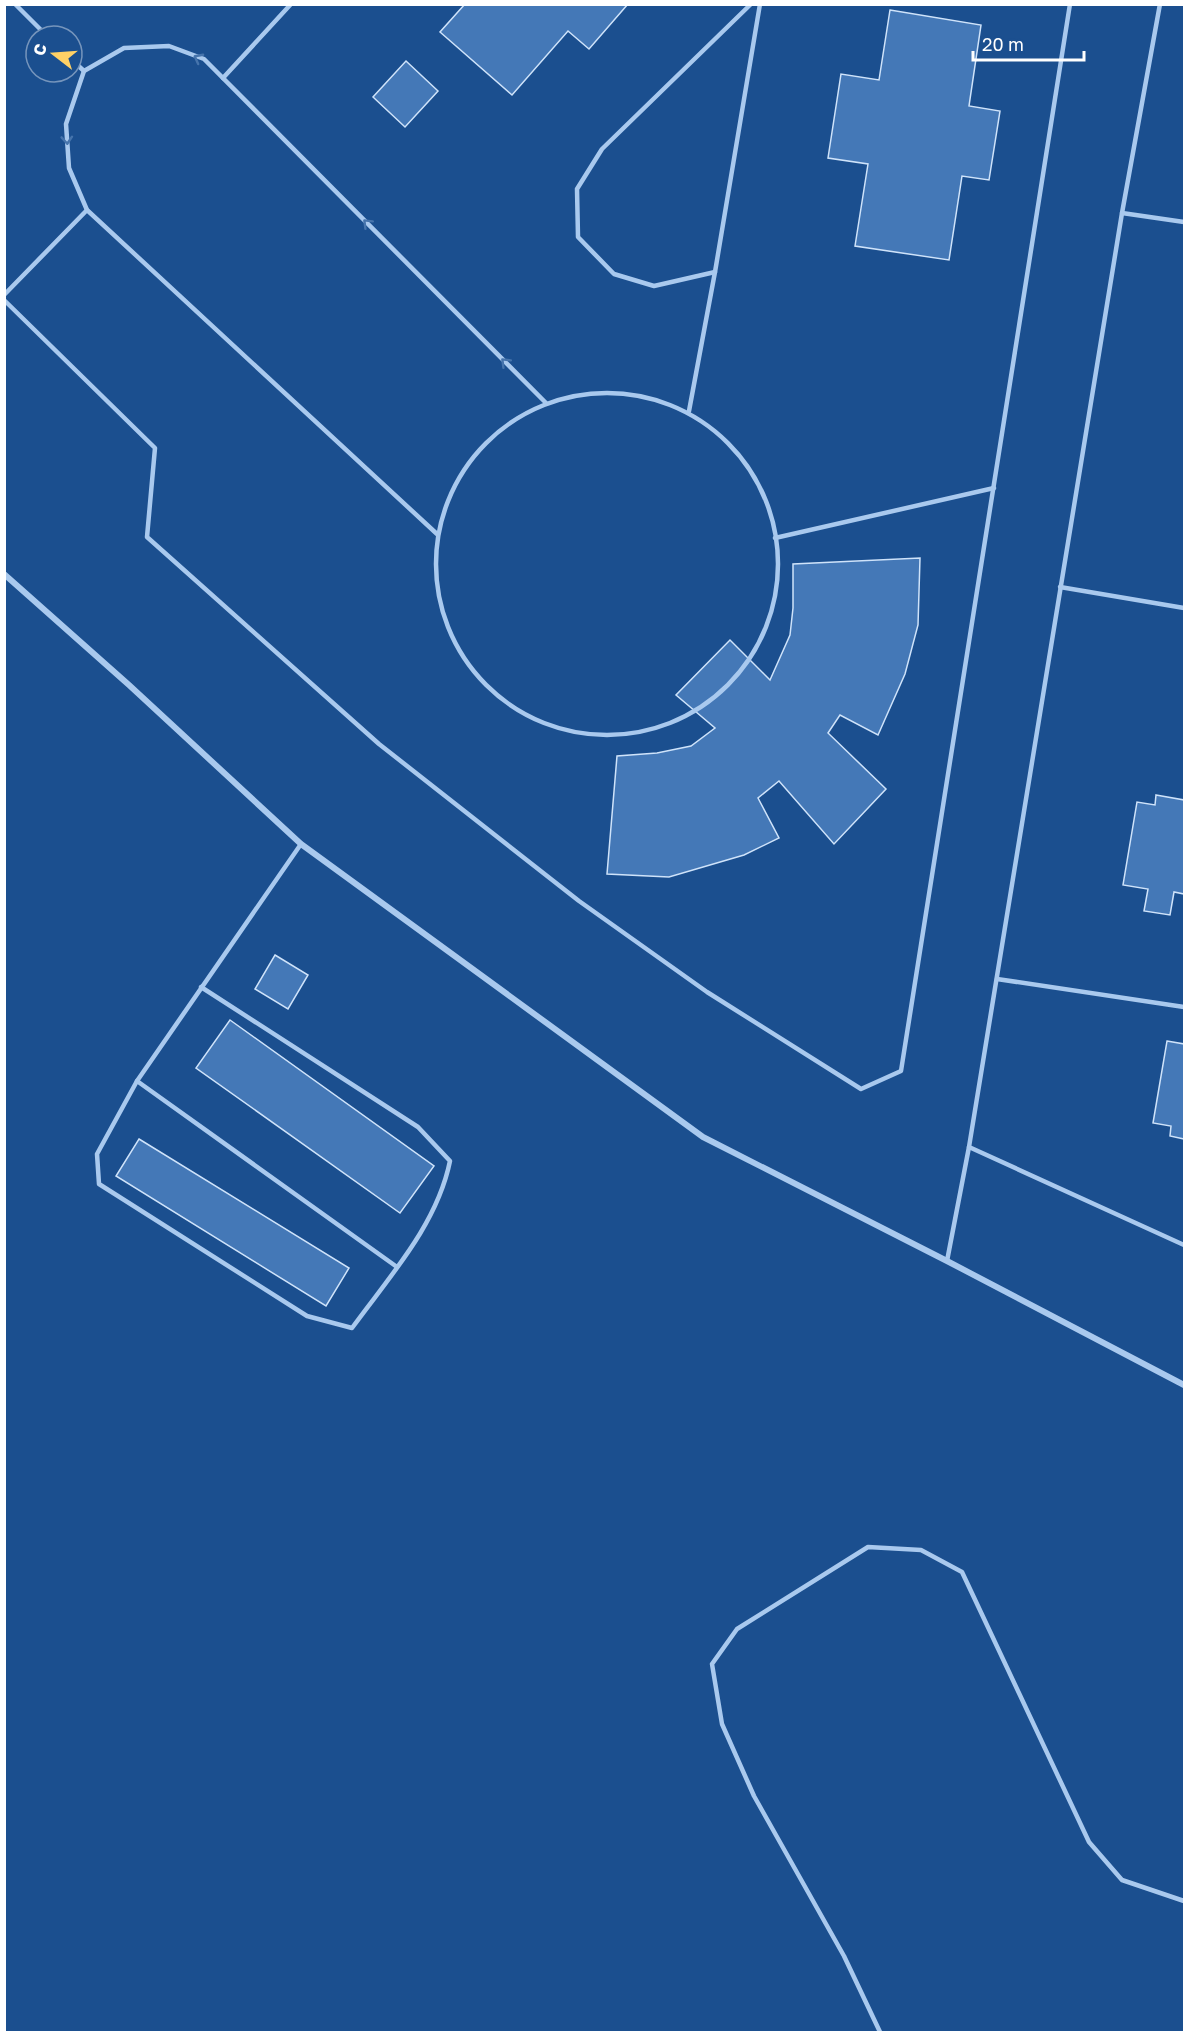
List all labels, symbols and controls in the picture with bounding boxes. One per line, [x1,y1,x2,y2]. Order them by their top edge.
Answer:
north arrow [24,24,84,84]
scale bar [973,24,1084,62]
text: 20 m [982,33,1024,55]
text: С [28,41,51,58]
one-way arrow [194,54,204,65]
one-way arrow [60,135,73,144]
one-way arrow [363,220,374,230]
one-way arrow [501,358,512,369]

